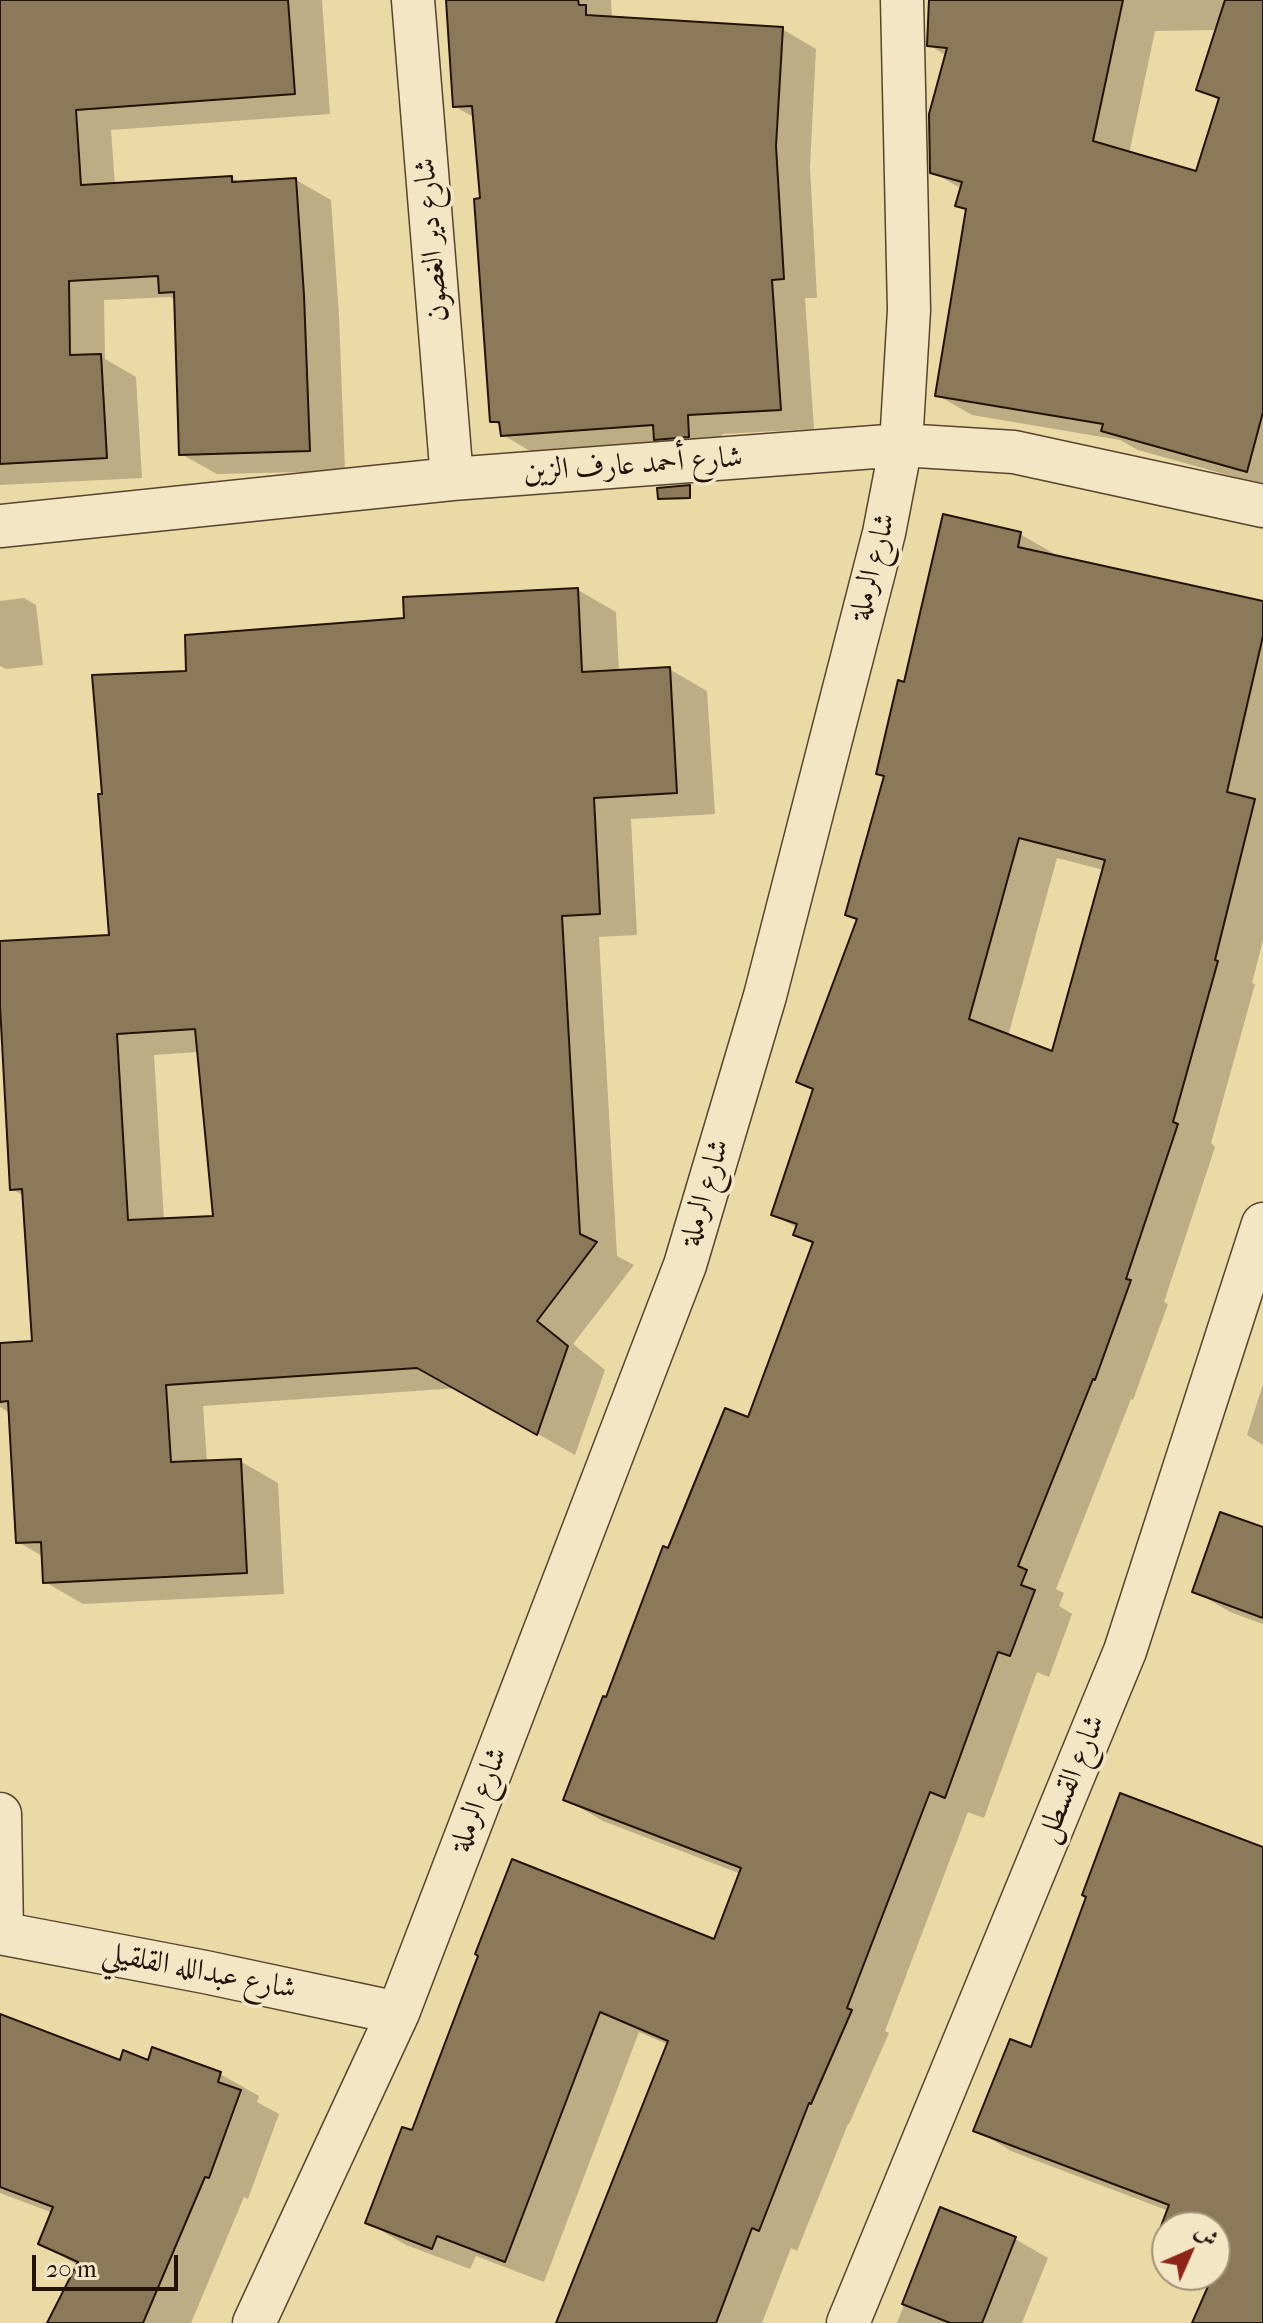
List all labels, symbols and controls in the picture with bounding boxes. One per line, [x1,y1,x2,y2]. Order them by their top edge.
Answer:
street label: شارع دير الغصون [408,156,458,324]
street label: شارع أحمد عارف الزين [522,440,744,492]
street label: شارع الرملة [843,509,905,625]
street label: شارع الرملة [674,1135,738,1251]
street label: شارع القسطل [1030,1710,1114,1848]
street label: شارع الرملة [444,1742,516,1858]
street label: شارع عبدالله القلقيلي [99,1936,299,2008]
north arrow [1151,2211,1231,2291]
text: ش [1190,2219,1223,2252]
scale bar [36,2239,182,2289]
text: 20 m [46,2255,97,2283]

